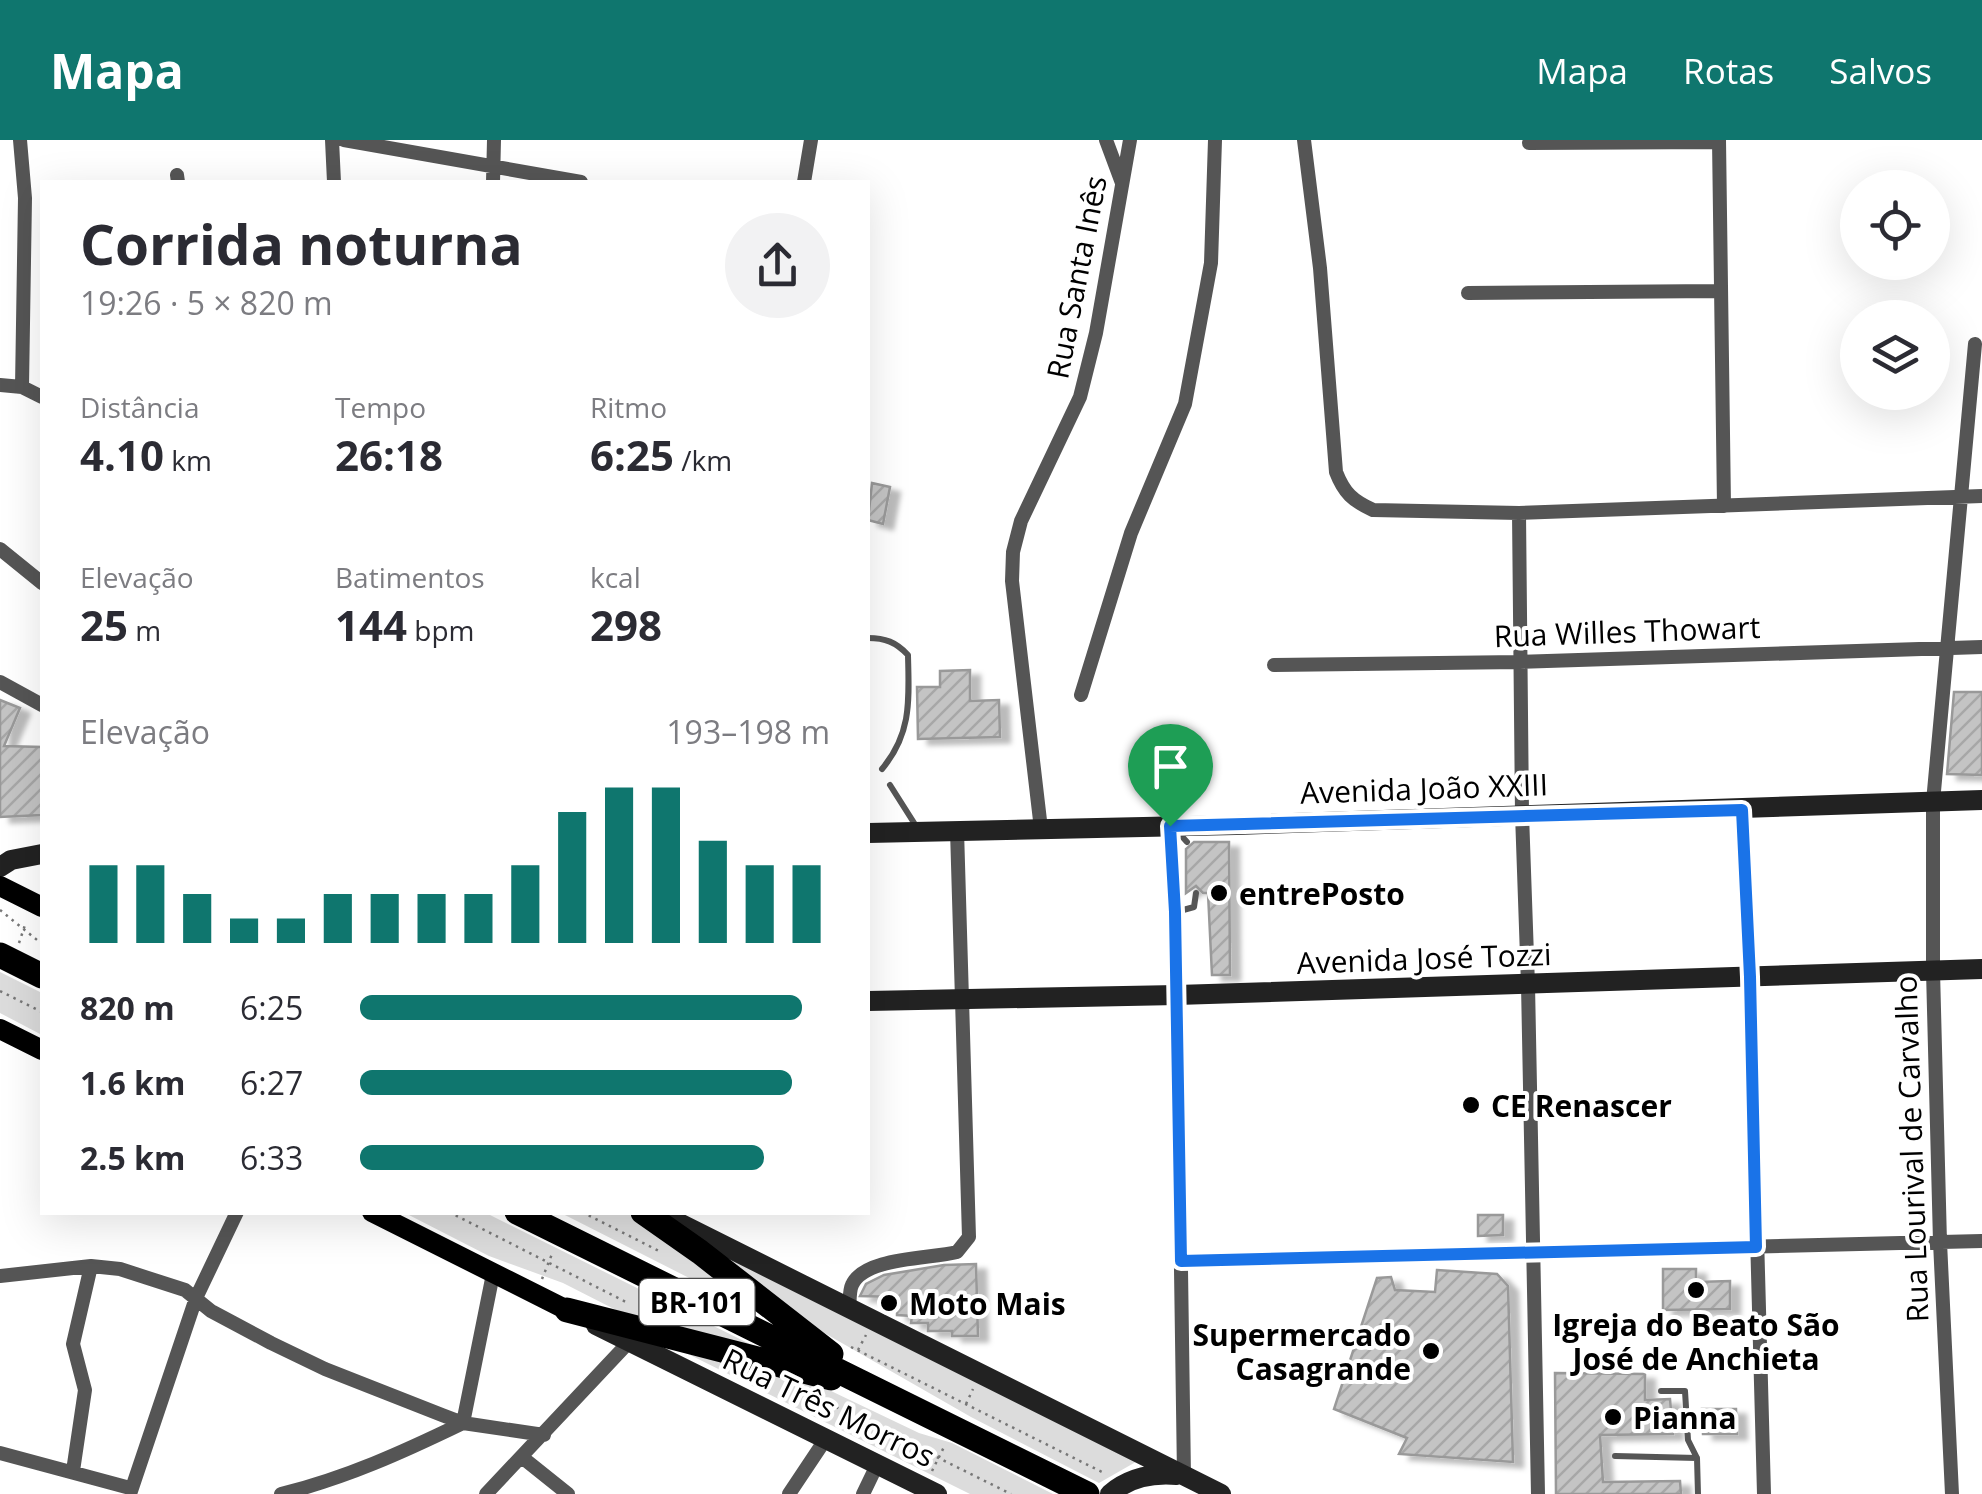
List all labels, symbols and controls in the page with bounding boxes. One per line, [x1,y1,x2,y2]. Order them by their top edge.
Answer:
text: Mapa [50,38,184,103]
text: Mapa [1536,47,1628,94]
text: Rotas [1683,47,1774,94]
text: Salvos [1829,47,1932,94]
map controls [1840,170,1950,410]
button: locate [1840,170,1950,280]
street label: Rua Santa Inês [1036,172,1116,382]
text: Corrida noturna [80,206,523,281]
button: share [725,213,830,318]
text: 19:26 · 5 × 820 m [80,281,333,324]
button: layers [1840,300,1950,410]
text: Distância [80,388,199,426]
text: Tempo [335,388,426,426]
text: Ritmo [590,388,667,426]
text: 4.10 [80,426,164,483]
text: 26:18 [335,426,443,483]
text: 6:25 [590,426,674,483]
text: km [164,441,212,479]
text: /km [674,441,732,479]
text: Elevação [80,558,194,596]
text: Batimentos [335,558,485,596]
text: kcal [590,558,641,596]
text: 25 [80,596,128,653]
text: 144 [335,596,407,653]
text: 298 [590,596,662,653]
street label: Rua Willes Thowart [1493,606,1761,656]
text: m [128,611,161,649]
text: bpm [407,611,475,649]
text: Elevação [80,710,210,753]
text: 193–198 m [666,710,830,753]
pin [1128,724,1213,827]
icon: arrive [1143,739,1198,794]
street label: Avenida João XXIII [1299,763,1549,813]
place label: entrePosto [1239,873,1405,914]
marker: entrePosto [1208,882,1230,904]
street label: Avenida José Tozzi [1296,933,1552,983]
street label: Rua Lourival de Carvalho [1884,975,1938,1323]
text: 820 m [80,986,175,1029]
text: 6:25 [240,986,303,1029]
text: 1.6 km [80,1061,185,1104]
text: 6:27 [240,1061,303,1104]
place label: CE Renascer [1491,1085,1672,1126]
marker: CE Renascer [1460,1094,1482,1116]
text: 2.5 km [80,1136,185,1179]
text: 6:33 [240,1136,303,1179]
road number: BR-101 [640,1279,754,1325]
marker: Igreja do Beato São José de Anchieta [1685,1279,1707,1301]
place label: Moto Mais [909,1283,1066,1324]
marker: Moto Mais [878,1292,900,1314]
place label: Igreja do Beato São José de Anchieta [1552,1304,1840,1379]
place label: Supermercado Casagrande [1193,1314,1411,1389]
street label: Rua Três Morros [716,1338,942,1476]
marker: Supermercado Casagrande [1420,1340,1442,1362]
place label: Pianna [1633,1397,1737,1438]
marker: Pianna [1602,1406,1624,1428]

